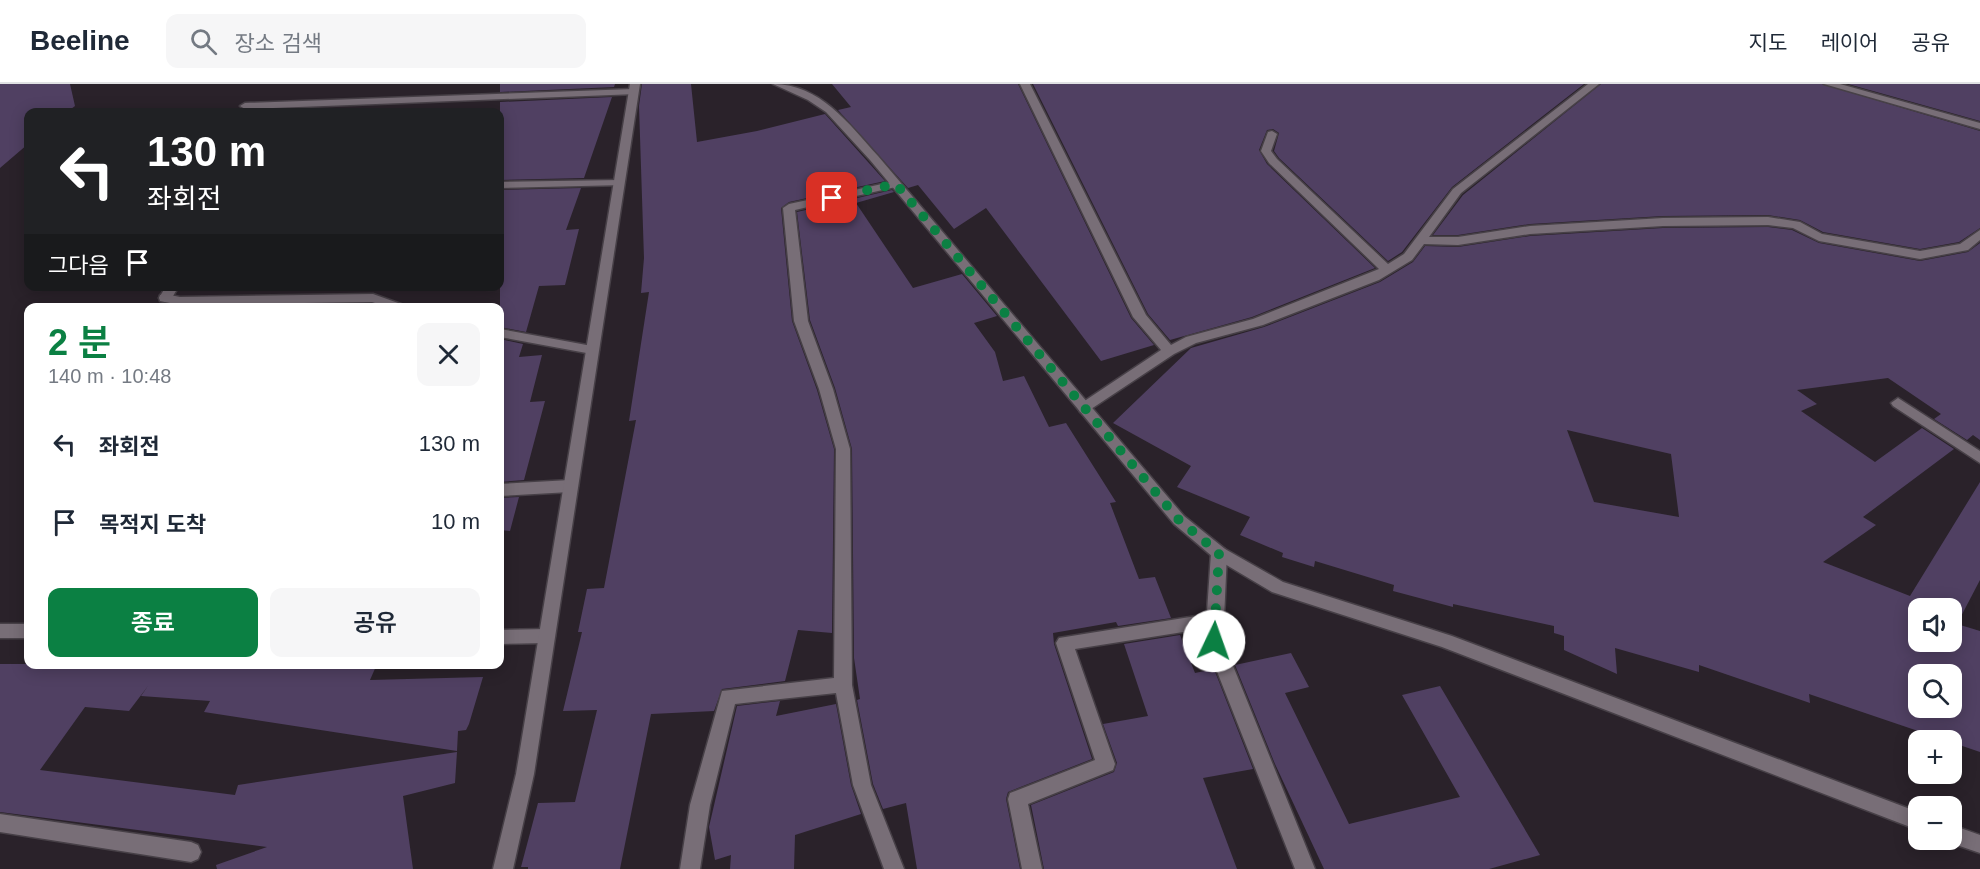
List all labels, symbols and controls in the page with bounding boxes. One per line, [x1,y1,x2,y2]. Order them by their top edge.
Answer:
search box [166,14,586,68]
text: Beeline [30,25,130,56]
icon: search [187,25,220,58]
text: 장소 검색 [235,31,322,56]
text: 지도 [1749,31,1787,54]
text: 레이어 [1820,31,1878,54]
text: 공유 [1911,31,1950,54]
text: 130 m [147,128,266,175]
icon: left [48,132,126,210]
pin [806,172,857,223]
icon: arrive [815,181,848,214]
text: 좌회전 [147,184,222,214]
icon: arrive [121,246,154,279]
text: 그다음 [48,253,109,278]
text: 2 분 [48,322,111,363]
button: close [417,323,480,386]
text: 140 m · 10:48 [48,365,171,387]
icon: left [48,428,81,461]
text: 130 m [419,431,480,456]
text: 좌회전 [99,434,160,459]
icon: arrive [48,506,81,539]
text: 10 m [431,509,480,534]
text: 목적지 도착 [99,512,206,537]
button: 종료 [48,588,258,657]
button: 공유 [270,588,480,657]
map controls [1908,598,1962,850]
button: sound [1908,598,1962,652]
position arrow [1182,609,1246,673]
button: search [1908,664,1962,718]
button: + [1908,730,1962,784]
button: − [1908,796,1962,850]

